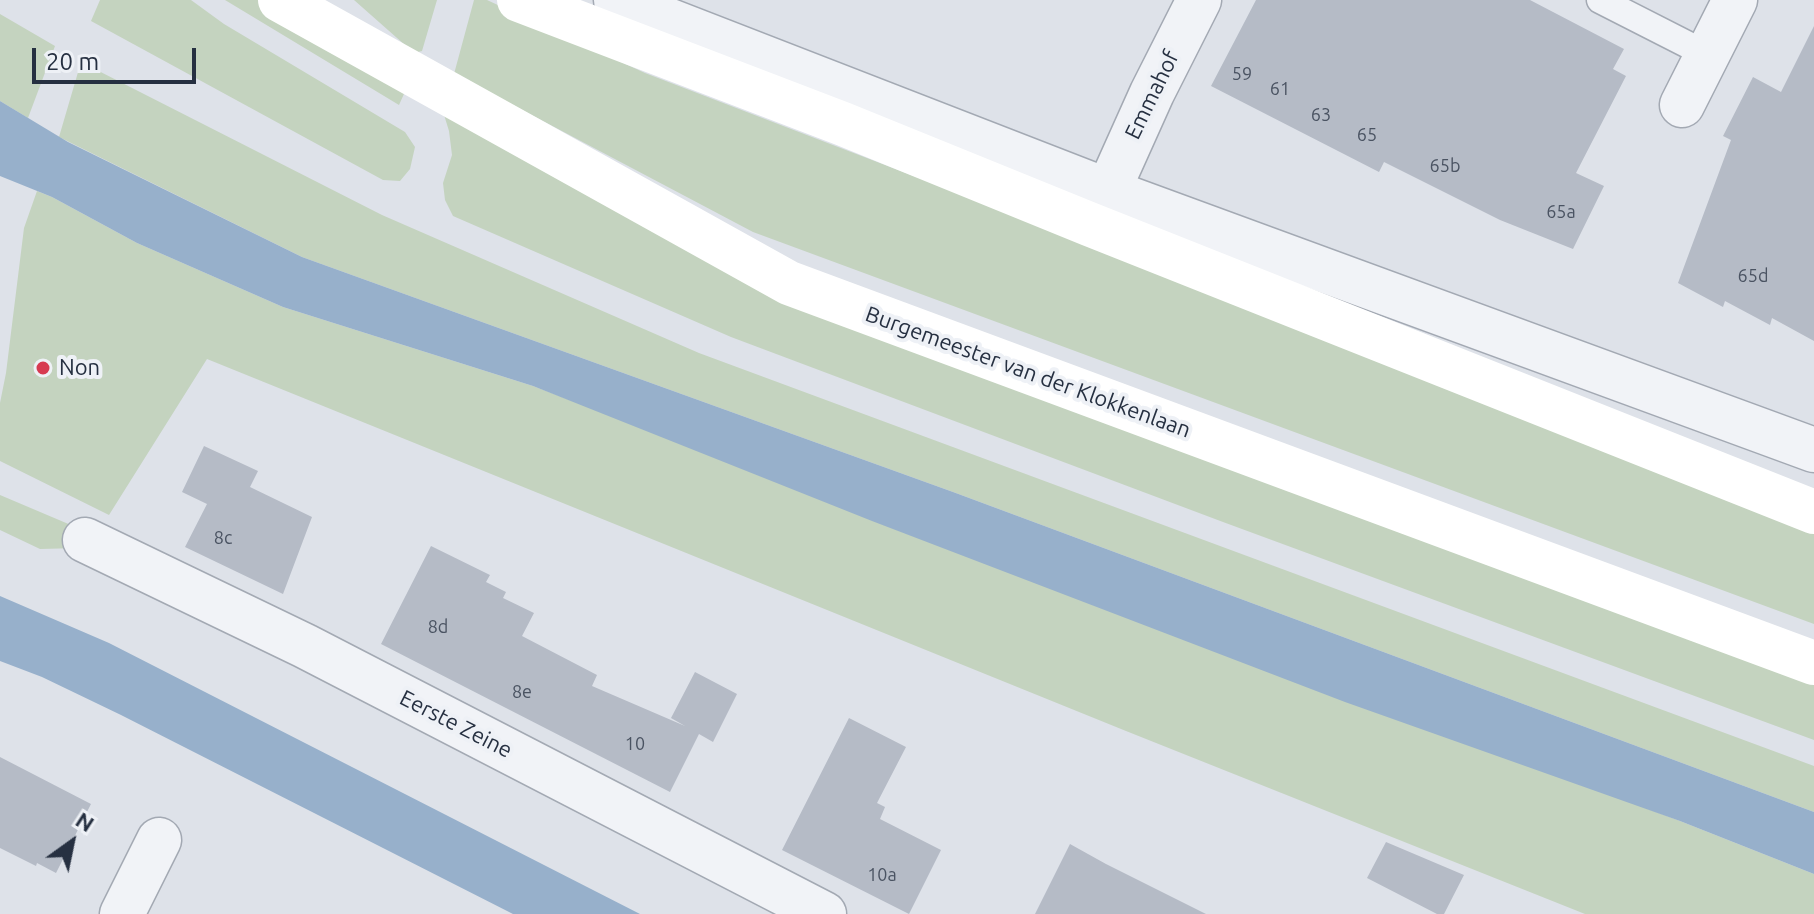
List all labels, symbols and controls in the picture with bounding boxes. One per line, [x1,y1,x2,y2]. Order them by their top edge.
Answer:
scale bar [36,32,200,82]
street label: Emmahof [1119,46,1185,144]
text: 20 m [46,48,99,75]
house number: 59 [1232,63,1252,85]
house number: 61 [1270,78,1290,100]
house number: 63 [1311,104,1331,126]
house number: 65 [1357,124,1377,146]
house number: 65b [1430,155,1460,177]
house number: 65a [1546,201,1576,223]
house number: 65d [1738,265,1768,287]
street label: Burgemeester van der Klokkenlaan [862,301,1194,443]
place label: Non [59,355,100,381]
marker: Non [34,359,52,377]
house number: 8c [214,527,232,549]
house number: 8d [428,616,448,638]
house number: 8e [512,681,532,703]
street label: Eerste Zeine [395,684,517,764]
house number: 10 [625,733,645,755]
north arrow [32,802,112,882]
text: N [72,806,99,836]
house number: 10a [867,864,897,886]

